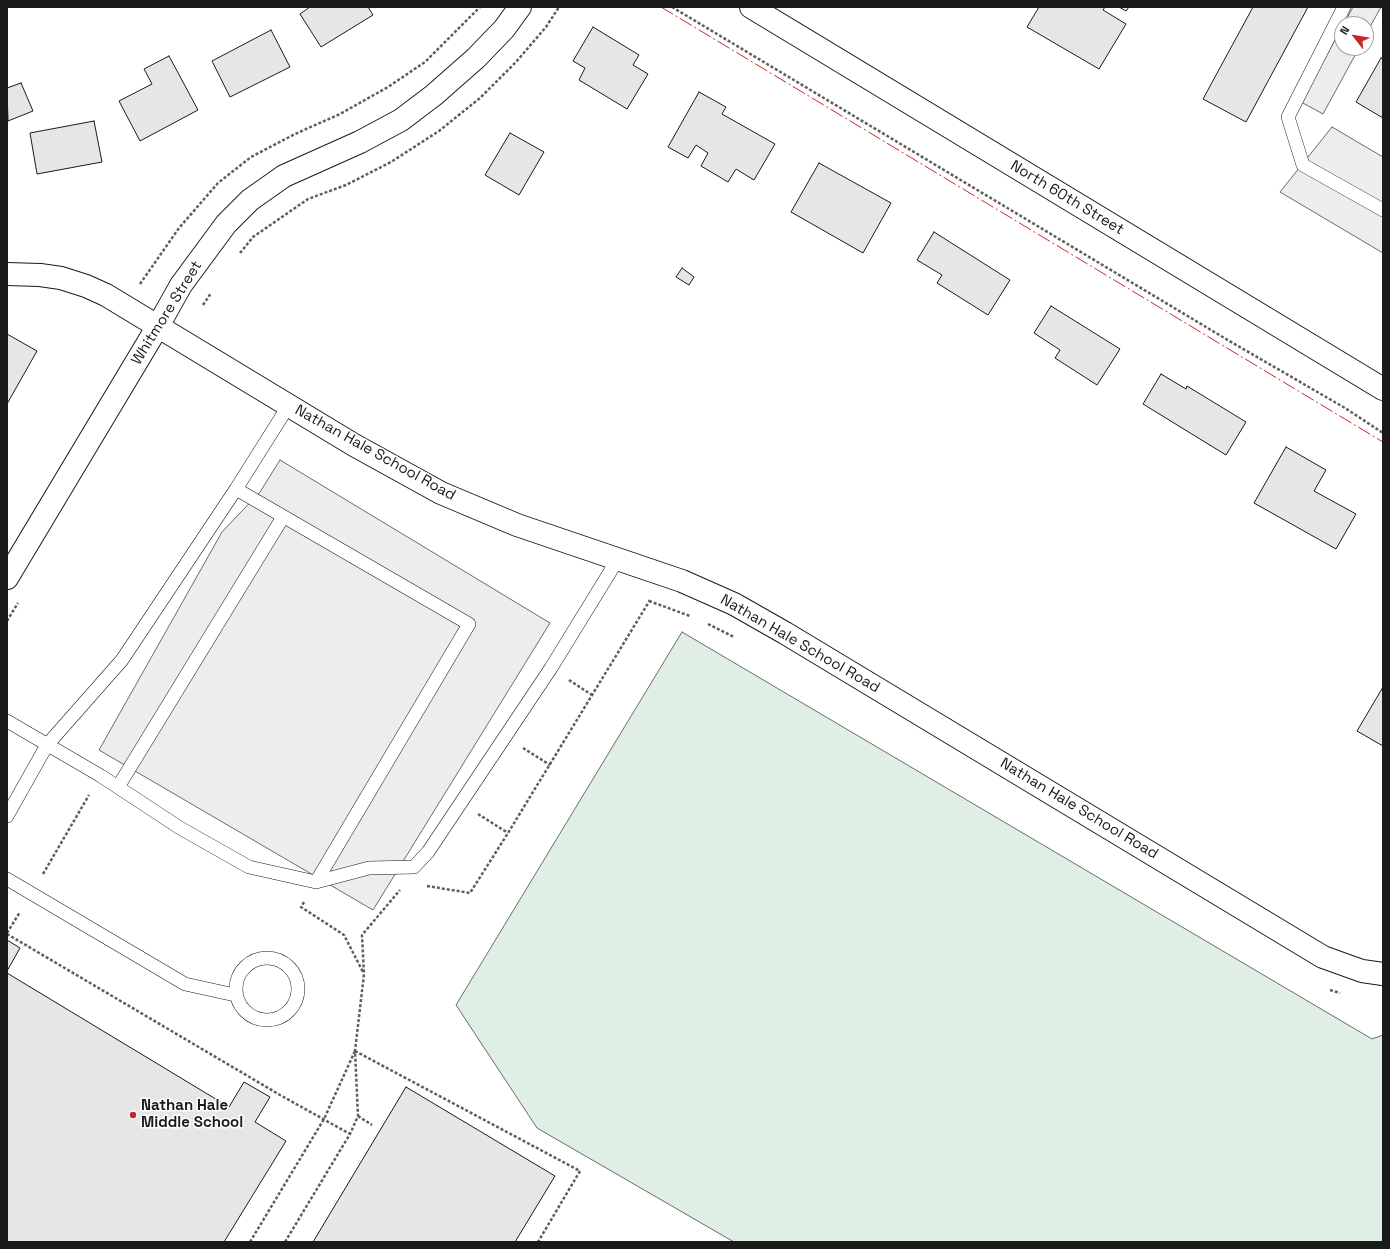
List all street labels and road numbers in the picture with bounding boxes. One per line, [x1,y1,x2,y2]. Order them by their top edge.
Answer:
street label: North 60th Street [1007,157,1127,239]
street label: Whitmore Street [128,258,206,368]
street label: Nathan Hale School Road [291,401,459,505]
street label: Nathan Hale School Road [717,591,883,697]
street label: Nathan Hale School Road [997,755,1161,863]

